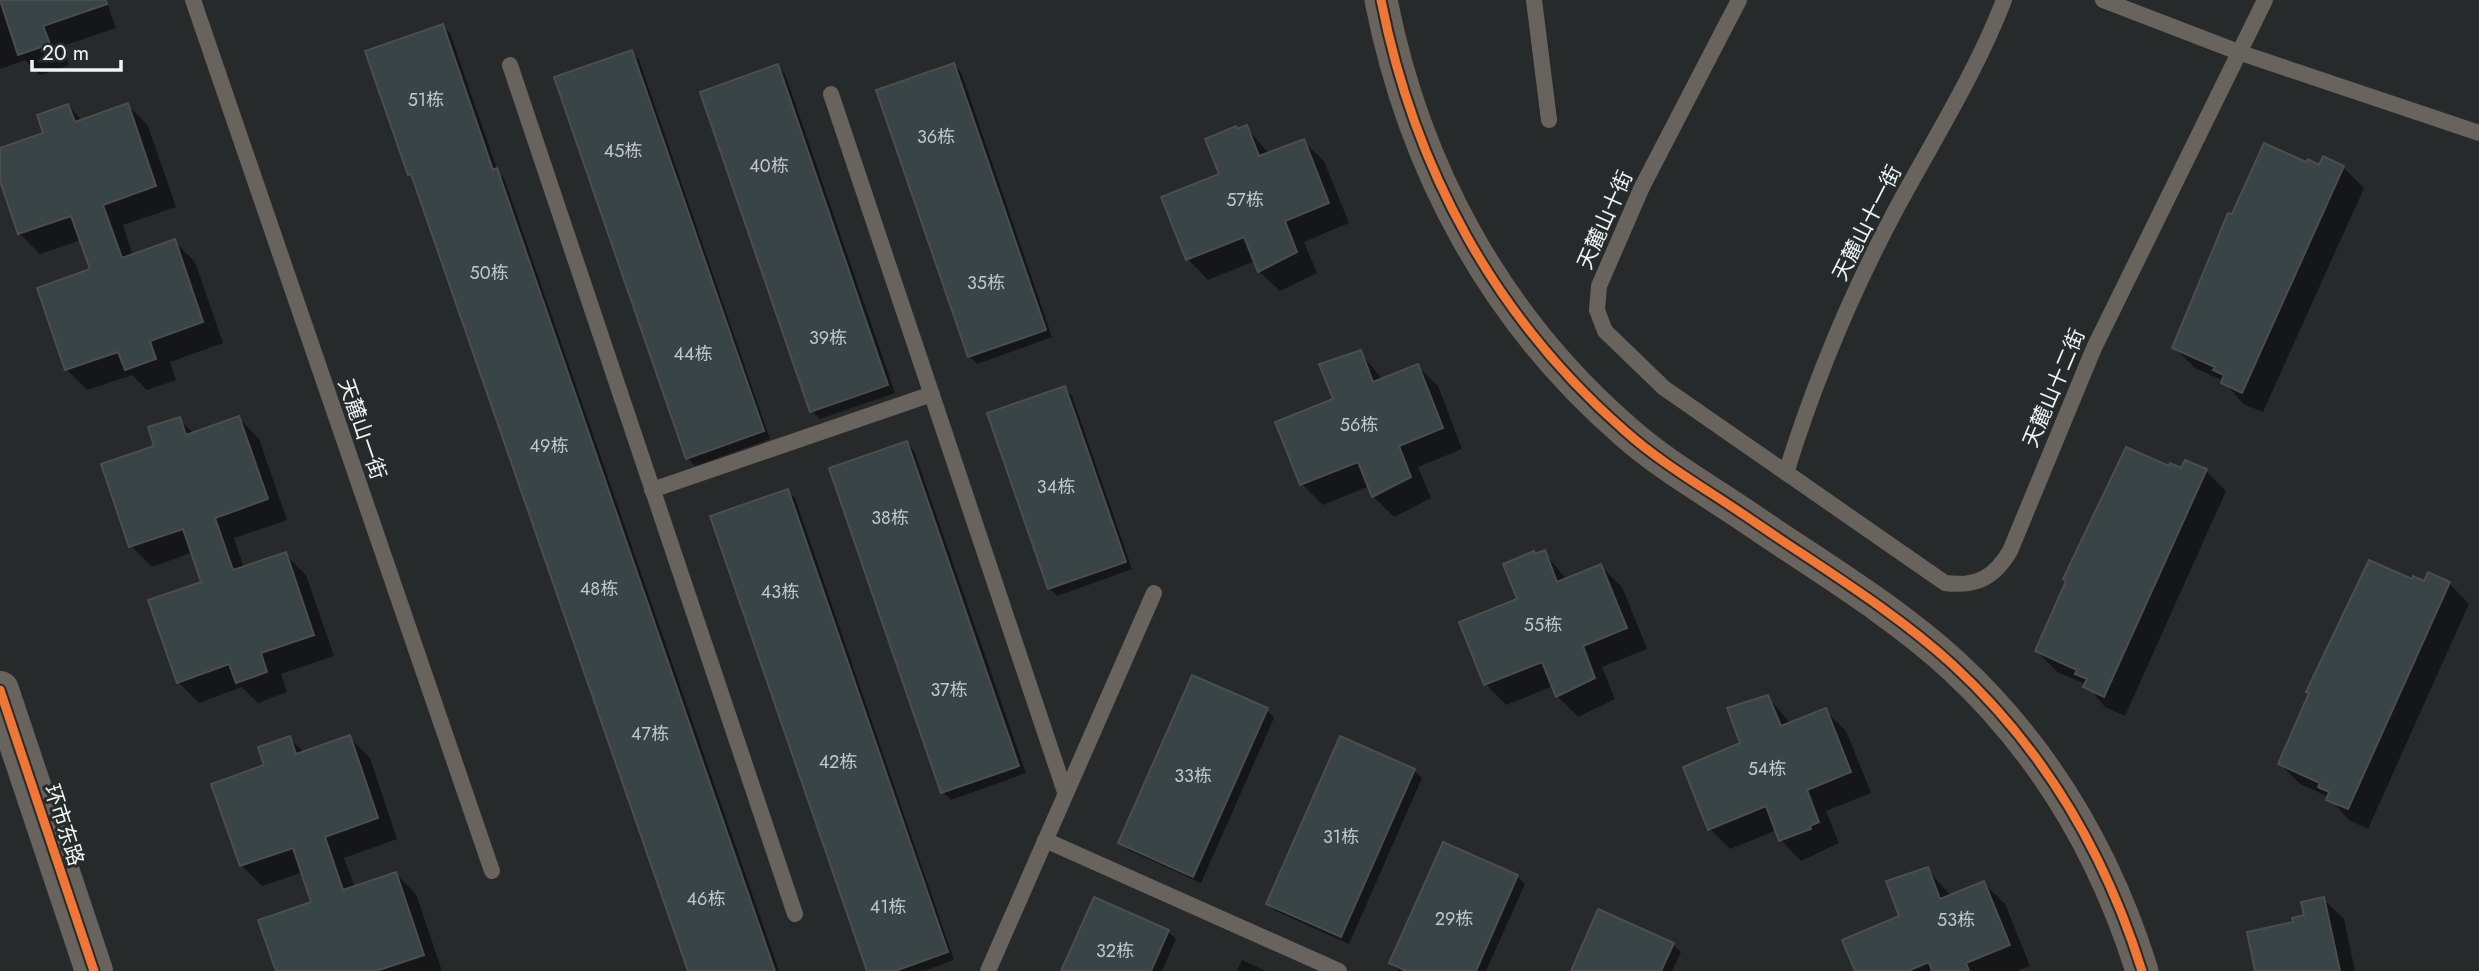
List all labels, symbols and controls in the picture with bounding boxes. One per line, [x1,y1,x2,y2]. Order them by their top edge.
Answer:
scale bar [32,28,121,72]
text: 20 m [42,38,89,68]
house number: 51栋 [408,87,444,113]
house number: 36栋 [917,124,955,150]
house number: 45栋 [604,138,642,164]
house number: 40栋 [749,153,789,179]
street label: 天麓山十一街 [1825,160,1909,286]
street label: 天麓山十街 [1570,166,1640,274]
house number: 57栋 [1226,187,1264,213]
house number: 50栋 [470,260,508,286]
house number: 35栋 [967,270,1005,296]
street label: 天麓山十二街 [2016,324,2092,452]
house number: 39栋 [809,325,847,351]
house number: 44栋 [674,341,713,367]
street label: 天麓山一街 [331,374,393,484]
house number: 56栋 [1340,412,1378,438]
house number: 49栋 [530,433,568,459]
house number: 34栋 [1037,474,1075,500]
house number: 38栋 [871,505,909,531]
house number: 48栋 [580,576,618,602]
house number: 43栋 [761,579,799,605]
house number: 55栋 [1524,612,1562,638]
house number: 37栋 [930,677,968,703]
house number: 47栋 [631,721,669,747]
house number: 42栋 [819,749,857,775]
house number: 54栋 [1748,756,1786,782]
house number: 33栋 [1174,763,1212,789]
street label: 环市东路 [37,780,91,870]
house number: 31栋 [1323,824,1359,850]
house number: 46栋 [687,886,725,912]
house number: 41栋 [870,894,906,920]
house number: 29栋 [1435,906,1473,932]
house number: 53栋 [1937,907,1975,933]
house number: 32栋 [1096,938,1134,964]

